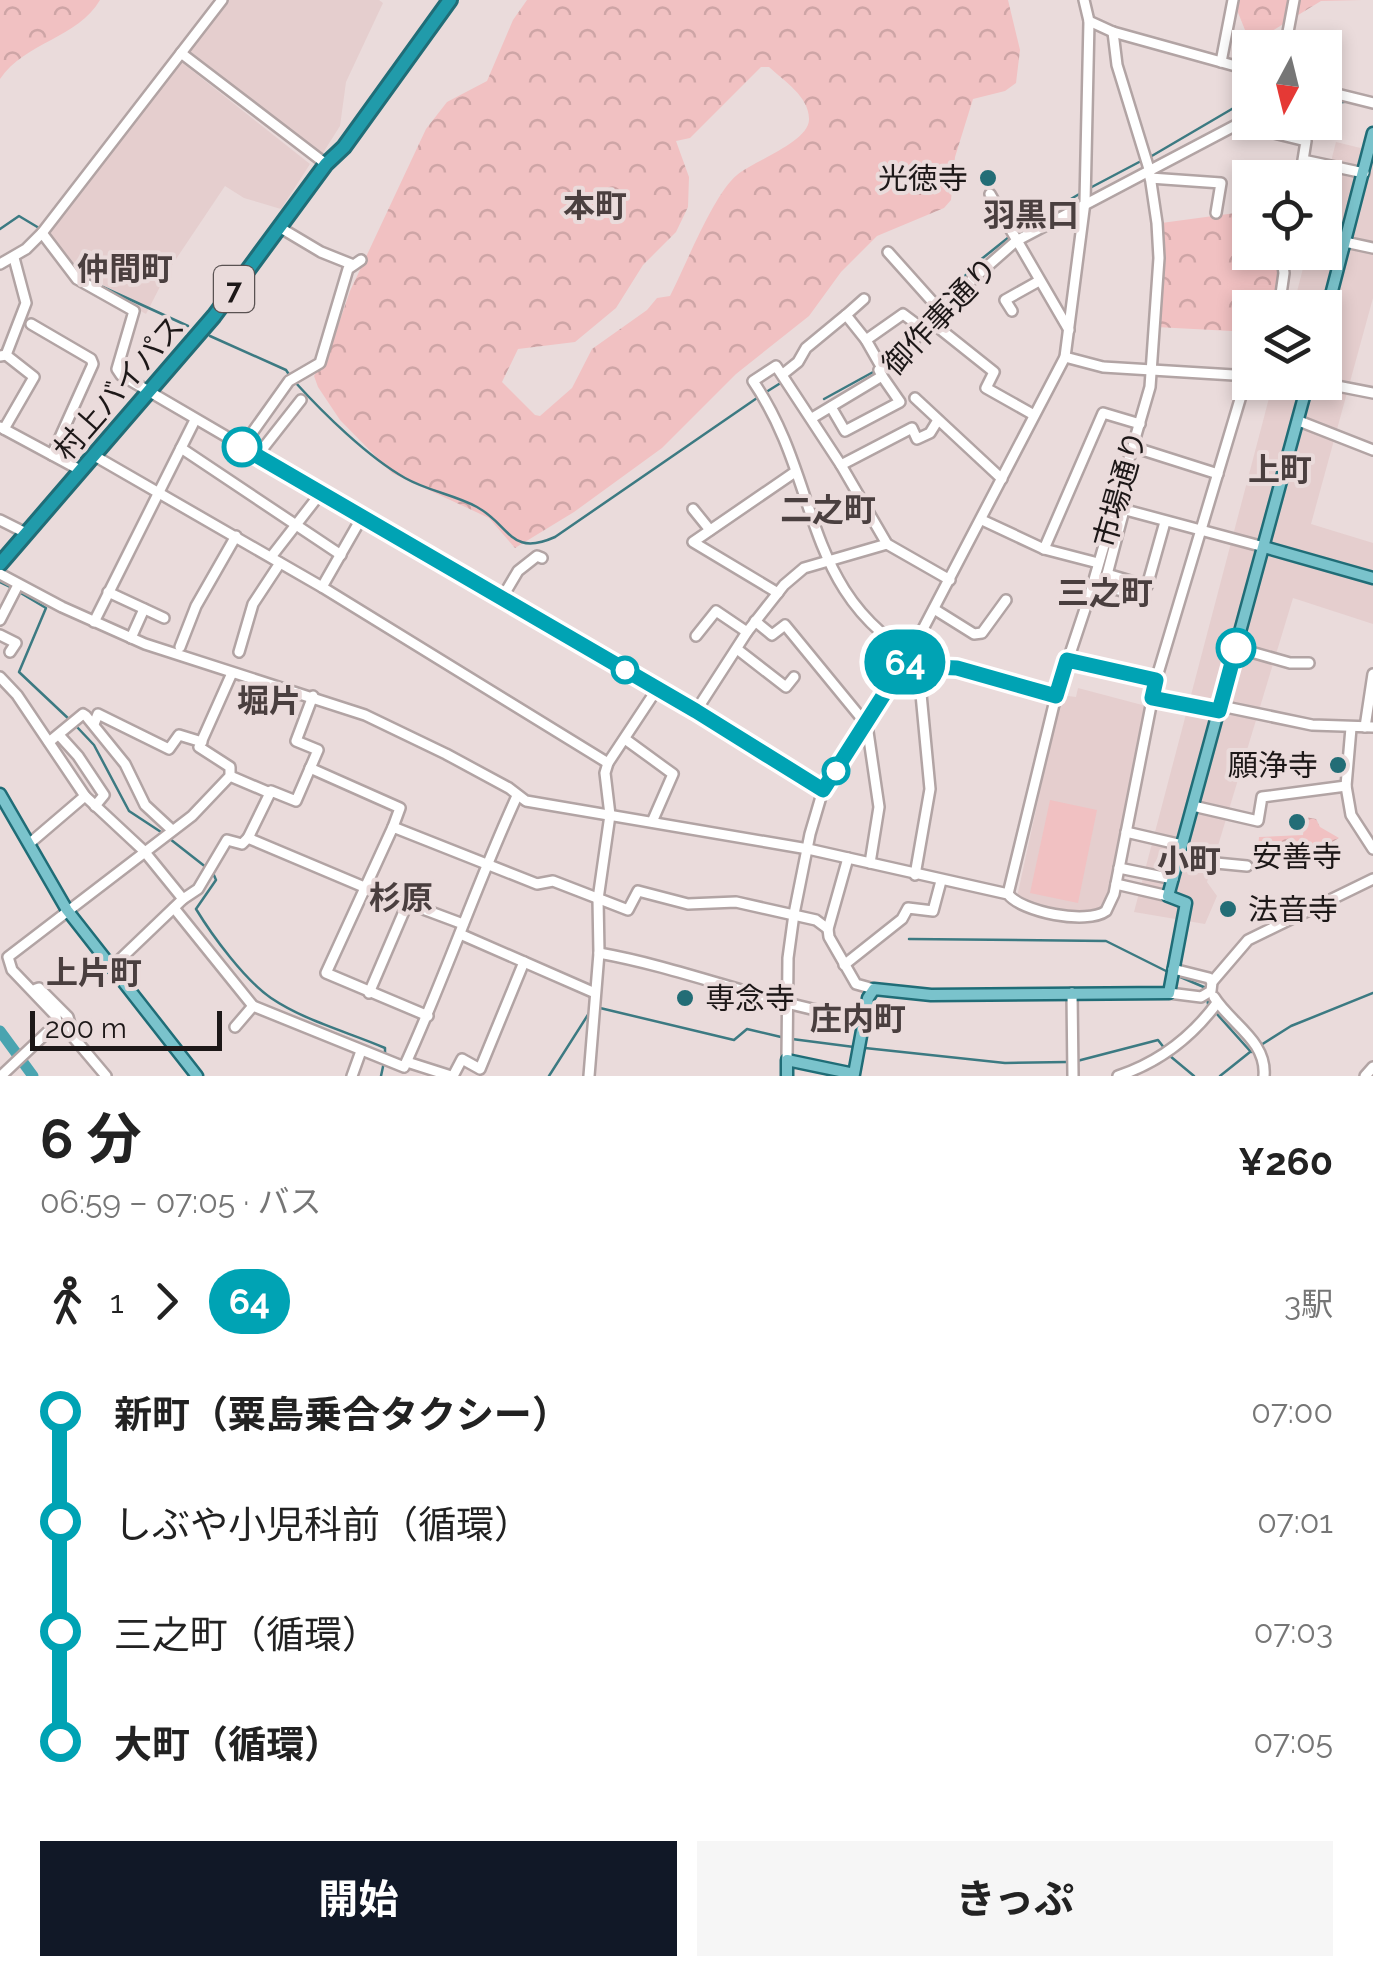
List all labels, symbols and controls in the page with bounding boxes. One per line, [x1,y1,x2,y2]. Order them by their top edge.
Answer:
north arrow [1232,30,1342,140]
map controls [1232,30,1342,400]
button: locate [1232,160,1342,270]
place label: 光徳寺 [878,161,968,196]
marker: 光徳寺 [977,167,999,189]
district label: 本町 [563,187,627,224]
district label: 羽黒口 [983,196,1079,233]
district label: 仲間町 [77,250,173,287]
street label: 御作事通り [875,250,1005,382]
road number: 7 [214,266,254,312]
button: layers [1232,290,1342,400]
street label: 村上バイパス [47,309,191,467]
street label: 市場通り [1087,427,1153,551]
unlabelled marker [223,428,261,466]
district label: 上町 [1248,451,1312,488]
district label: 二之町 [780,491,876,528]
district label: 三之町 [1057,574,1153,611]
unlabelled marker [1217,629,1255,667]
line badge: 64 [860,630,950,694]
text: 64 [884,642,926,683]
unlabelled marker [612,657,638,683]
district label: 堀片 [237,682,301,719]
place label: 願浄寺 [1228,748,1318,783]
marker: 願浄寺 [1327,754,1349,776]
unlabelled marker [823,758,849,784]
marker: 安善寺 [1286,811,1308,833]
place label: 安善寺 [1252,839,1342,874]
district label: 小町 [1157,842,1221,879]
district label: 杉原 [369,879,433,916]
place label: 法音寺 [1248,892,1338,927]
marker: 法音寺 [1217,898,1239,920]
district label: 上片町 [46,954,142,991]
place label: 専念寺 [705,981,795,1016]
marker: 専念寺 [674,987,696,1009]
district label: 庄内町 [810,1000,906,1037]
scale bar [30,1006,222,1050]
text: 200 m [45,1012,127,1045]
text: 6 分 [40,1106,142,1171]
text: ¥260 [1238,1139,1333,1184]
text: 06:59 – 07:05 · バス [40,1183,322,1220]
icon: walk [40,1274,95,1329]
icon: forward [139,1274,194,1329]
text: 64 [229,1281,270,1322]
text: 1 [110,1283,124,1320]
text: 3駅 [1284,1285,1333,1322]
text: 新町（粟島乗合タクシー） [114,1392,570,1437]
text: 07:00 [1251,1393,1333,1430]
text: しぶや小児科前（循環） [114,1502,532,1547]
text: 07:01 [1257,1503,1333,1540]
text: 三之町（循環） [114,1612,380,1657]
text: 07:03 [1254,1613,1333,1650]
text: 大町（循環） [114,1722,342,1767]
text: 07:05 [1253,1723,1333,1760]
button: 開始 [40,1841,677,1956]
button: きっぷ [697,1841,1333,1956]

